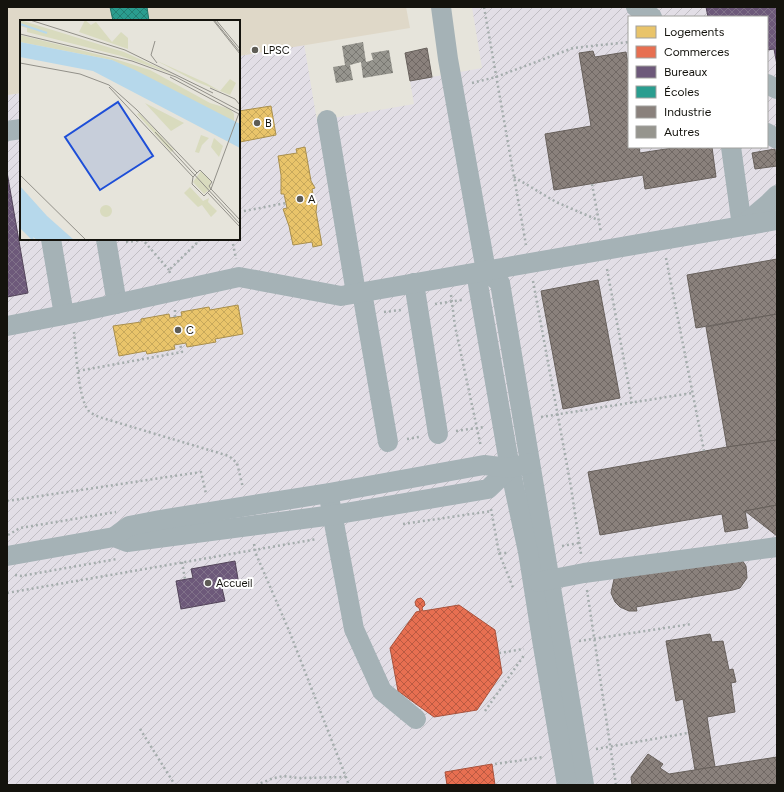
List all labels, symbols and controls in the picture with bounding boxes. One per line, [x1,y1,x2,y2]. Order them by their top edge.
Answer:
legend [628,16,768,148]
inset map [20,20,240,240]
text: Logements [664,25,725,39]
place label: LPSC [263,44,290,57]
marker: LPSC [250,45,260,55]
text: Commerces [664,45,730,59]
text: Bureaux [664,65,707,79]
text: Écoles [664,85,700,99]
text: Industrie [664,105,712,119]
place label: B [265,117,272,130]
marker: B [252,118,262,128]
text: Autres [664,125,700,139]
place label: A [308,193,316,206]
marker: A [295,194,305,204]
place label: C [186,324,194,337]
marker: C [173,325,183,335]
place label: Accueil [216,577,252,590]
marker: Accueil [203,578,213,588]

